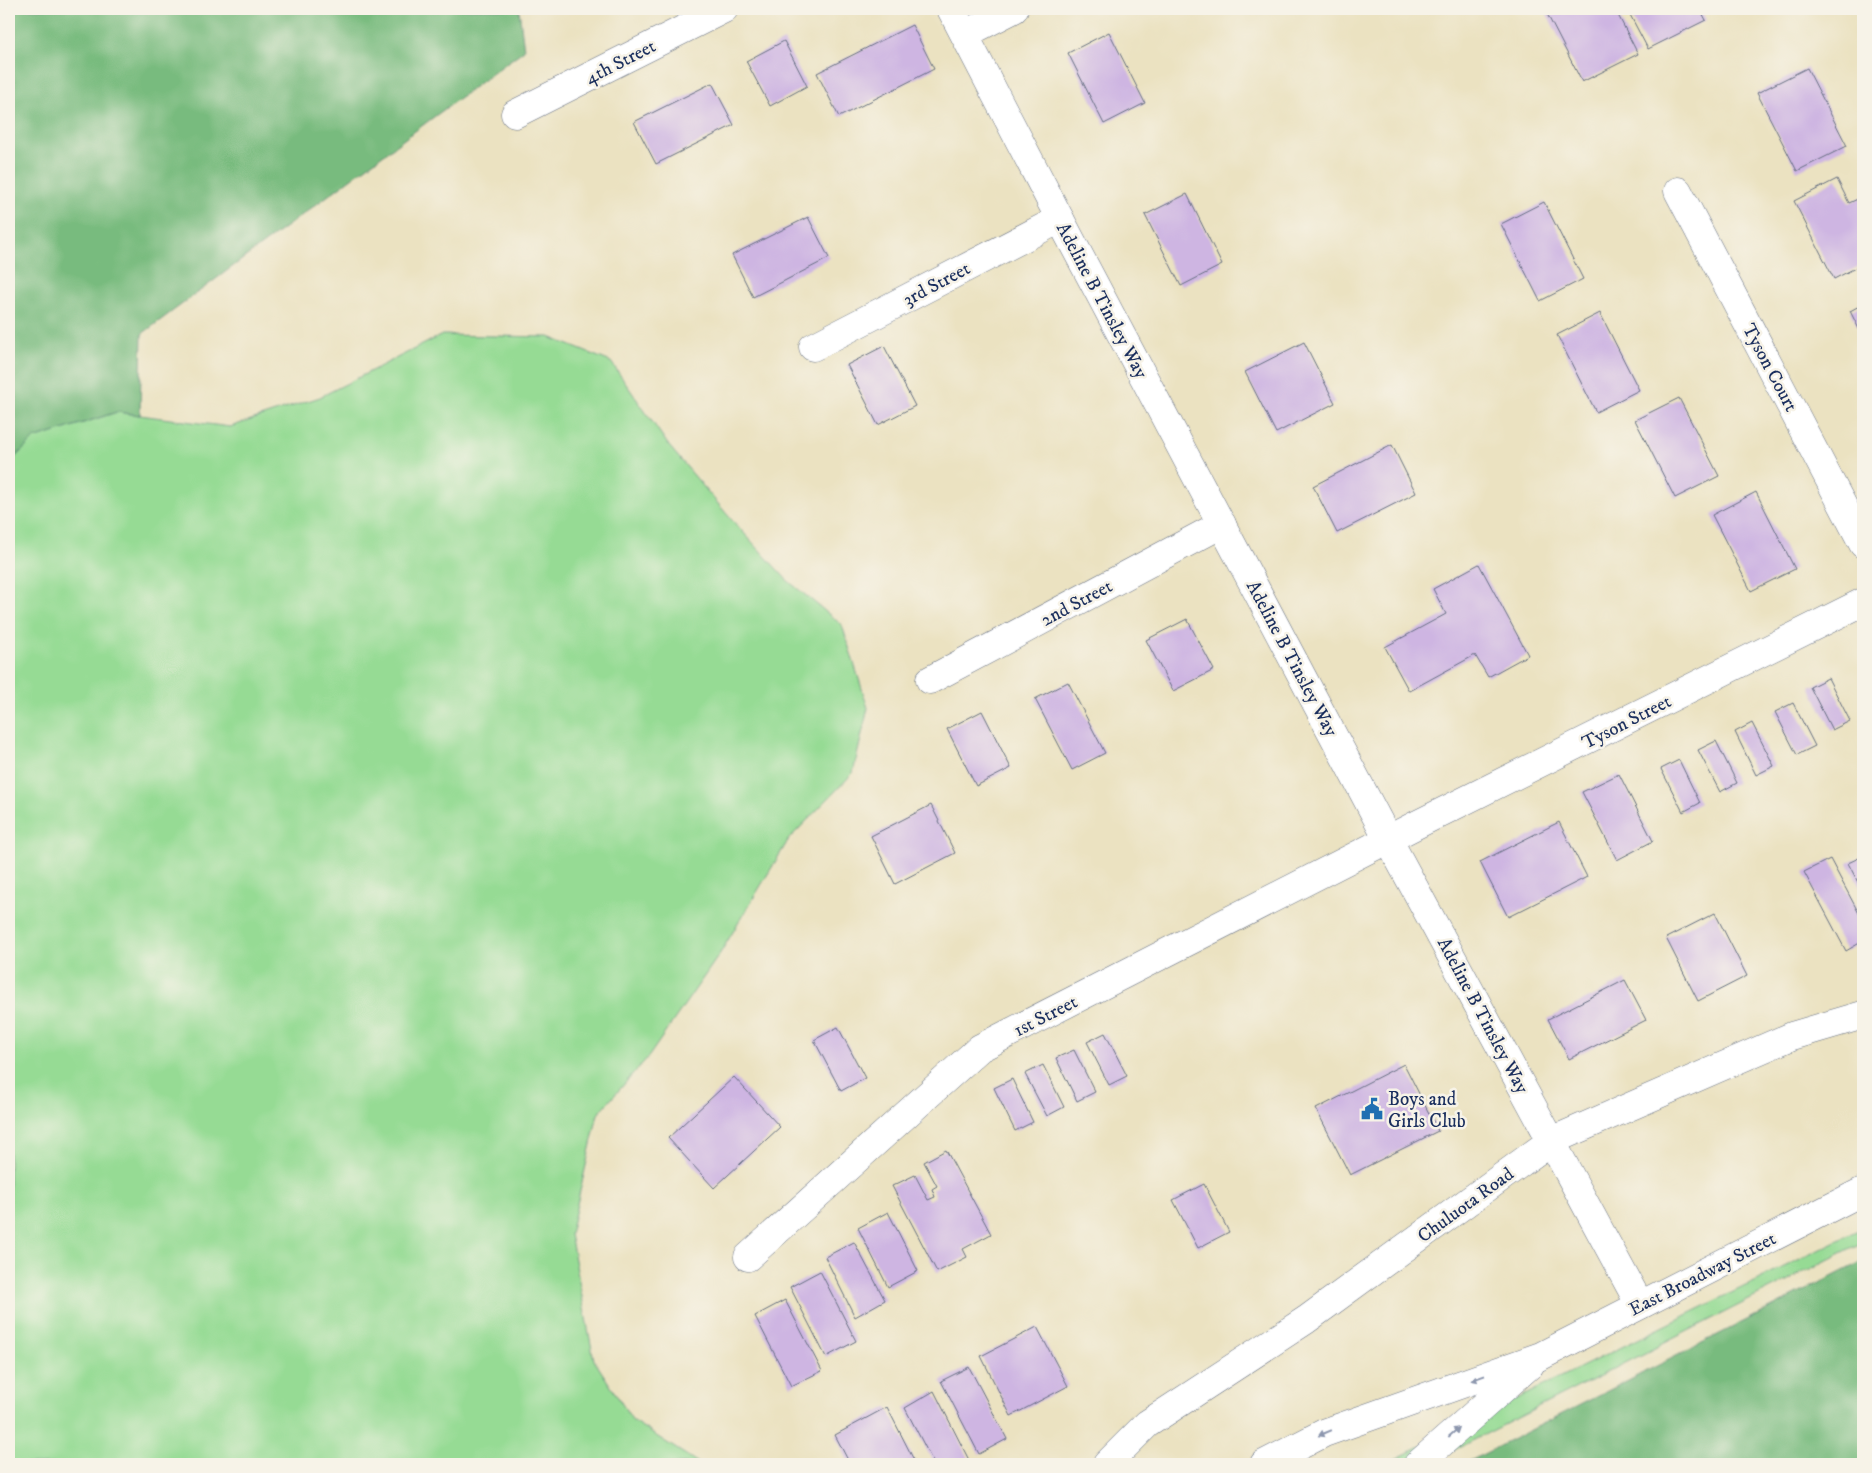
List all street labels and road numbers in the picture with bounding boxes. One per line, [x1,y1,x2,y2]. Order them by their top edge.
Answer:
street label: 4th Street [582,35,660,90]
street label: Adeline B Tinsley Way [1051,219,1153,383]
street label: 3rd Street [899,257,974,312]
street label: Tyson Court [1737,320,1802,416]
street label: 2nd Street [1037,575,1116,632]
street label: Adeline B Tinsley Way [1241,577,1343,741]
street label: Tyson Street [1578,690,1675,755]
street label: Adeline B Tinsley Way [1432,934,1534,1098]
street label: 1st Street [1010,991,1081,1042]
street label: Chuluota Road [1413,1162,1519,1248]
street label: East Broadway Street [1625,1227,1780,1321]

